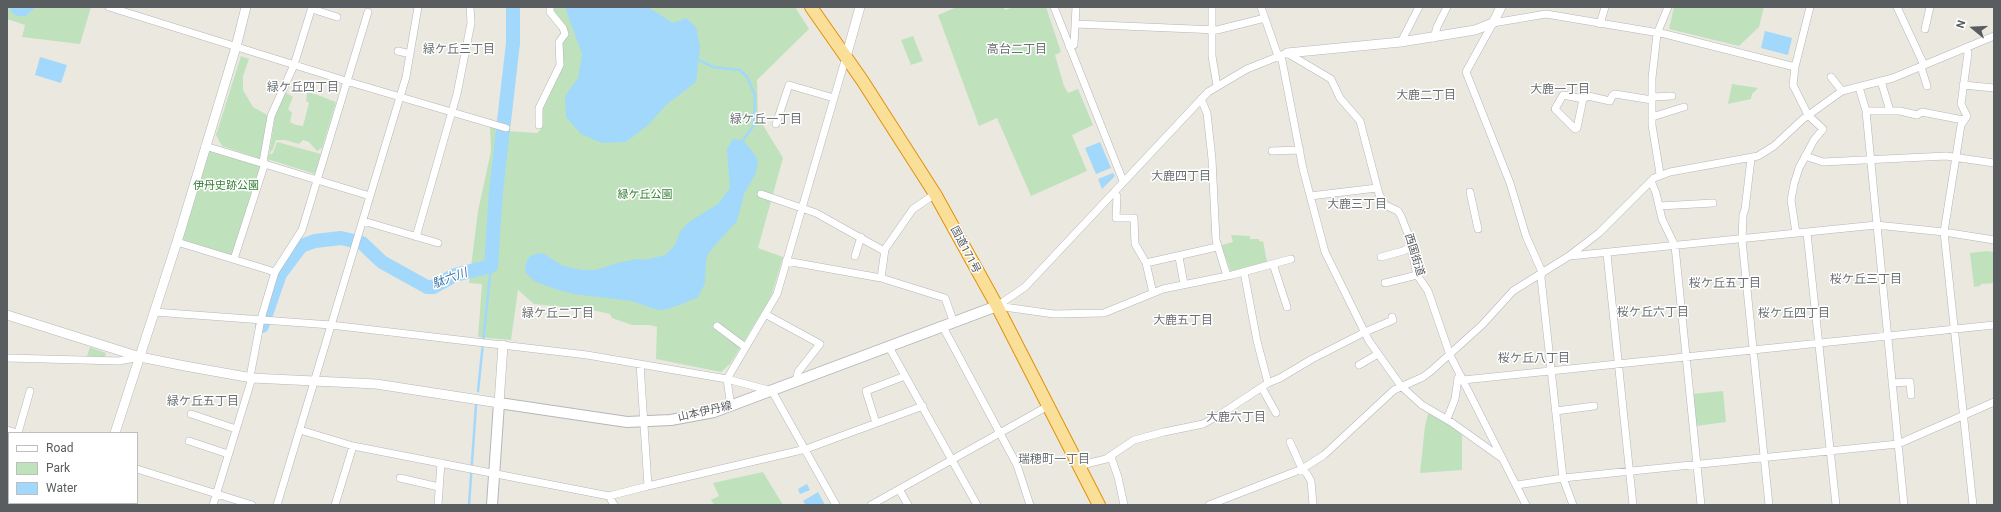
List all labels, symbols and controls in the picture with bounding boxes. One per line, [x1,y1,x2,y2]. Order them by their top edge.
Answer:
north arrow [1953,8,1993,48]
text: N [1954,18,1968,30]
district label: 緑ケ丘三丁目 [423,43,495,57]
district label: 高台二丁目 [987,43,1047,57]
district label: 緑ケ丘四丁目 [267,81,339,95]
district label: 大鹿一丁目 [1530,83,1590,97]
district label: 大鹿二丁目 [1396,89,1456,103]
district label: 緑ケ丘一丁目 [730,113,802,127]
district label: 大鹿四丁目 [1151,170,1211,184]
park label: 伊丹史跡公園 [193,179,259,193]
park label: 緑ケ丘公園 [618,188,672,202]
district label: 大鹿三丁目 [1327,198,1387,212]
street label: 国道171号 [947,224,983,276]
street label: 西国街道 [1401,232,1427,278]
water label: 駄六川 [431,266,469,292]
district label: 桜ケ丘三丁目 [1830,273,1902,287]
district label: 桜ケ丘五丁目 [1689,277,1761,291]
district label: 桜ケ丘六丁目 [1617,306,1689,320]
district label: 緑ケ丘二丁目 [522,307,594,321]
district label: 桜ケ丘四丁目 [1758,307,1830,321]
district label: 大鹿五丁目 [1153,314,1213,328]
district label: 桜ケ丘八丁目 [1498,352,1570,366]
district label: 緑ケ丘五丁目 [167,395,239,409]
street label: 山本伊丹線 [677,399,733,425]
district label: 大鹿六丁目 [1206,411,1266,425]
legend [8,432,138,504]
text: Road [46,441,74,455]
district label: 瑞穂町一丁目 [1018,453,1090,467]
text: Park [46,461,70,475]
text: Water [46,481,77,495]

